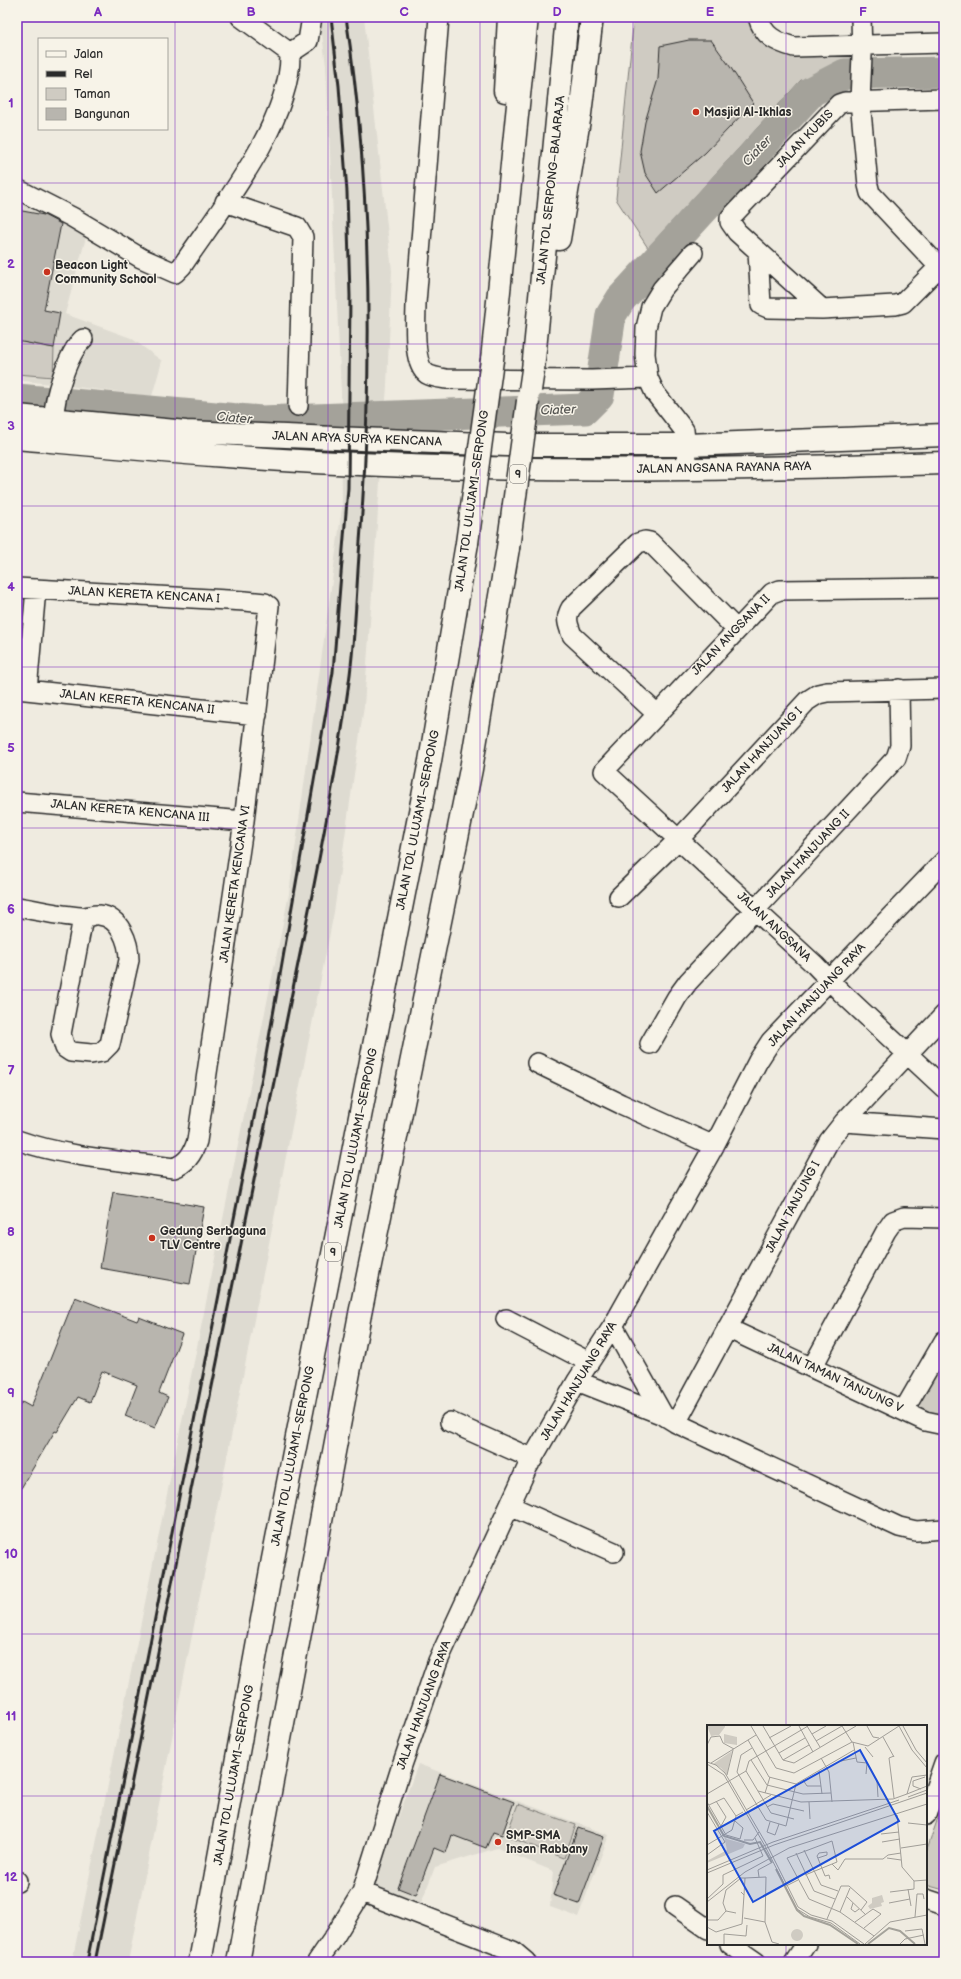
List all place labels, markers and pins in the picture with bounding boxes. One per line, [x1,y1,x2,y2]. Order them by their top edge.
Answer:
place label: Masjid Al-Ikhlas [704,105,792,120]
marker: Masjid Al-Ikhlas [691,107,701,117]
place label: Beacon Light Community School [55,258,157,287]
marker: Beacon Light Community School [42,267,52,277]
place label: Gedung Serbaguna TLV Centre [160,1224,266,1253]
marker: Gedung Serbaguna TLV Centre [147,1233,157,1243]
place label: SMP-SMA Insan Rabbany [506,1828,588,1857]
marker: SMP-SMA Insan Rabbany [493,1837,503,1847]

